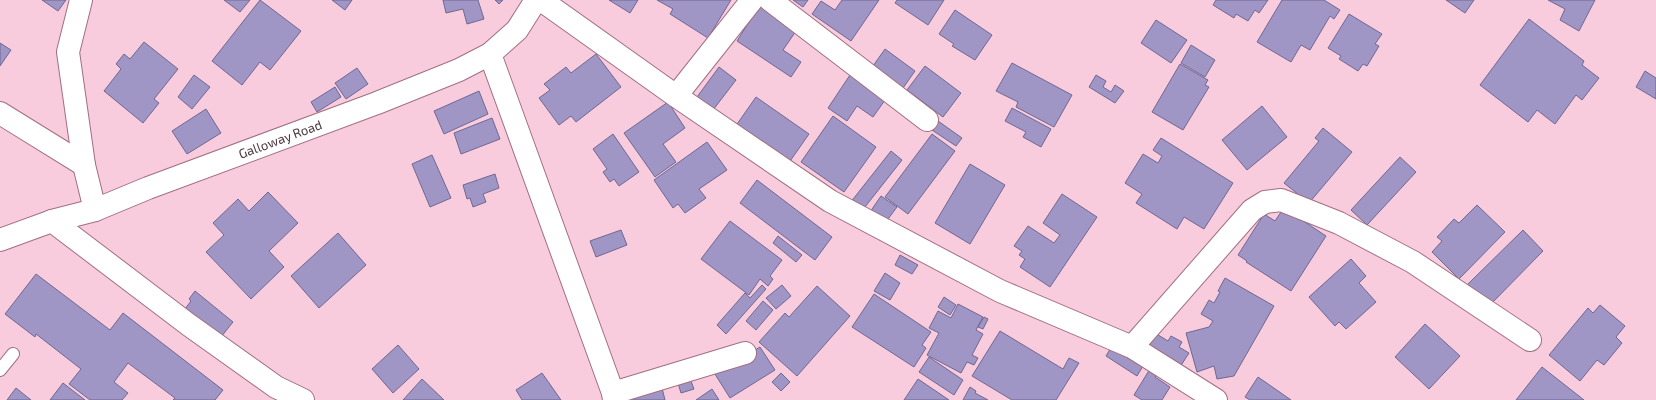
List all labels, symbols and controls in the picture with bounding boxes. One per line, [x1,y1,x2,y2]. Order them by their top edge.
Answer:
street label: Galloway Road [236,116,324,162]

